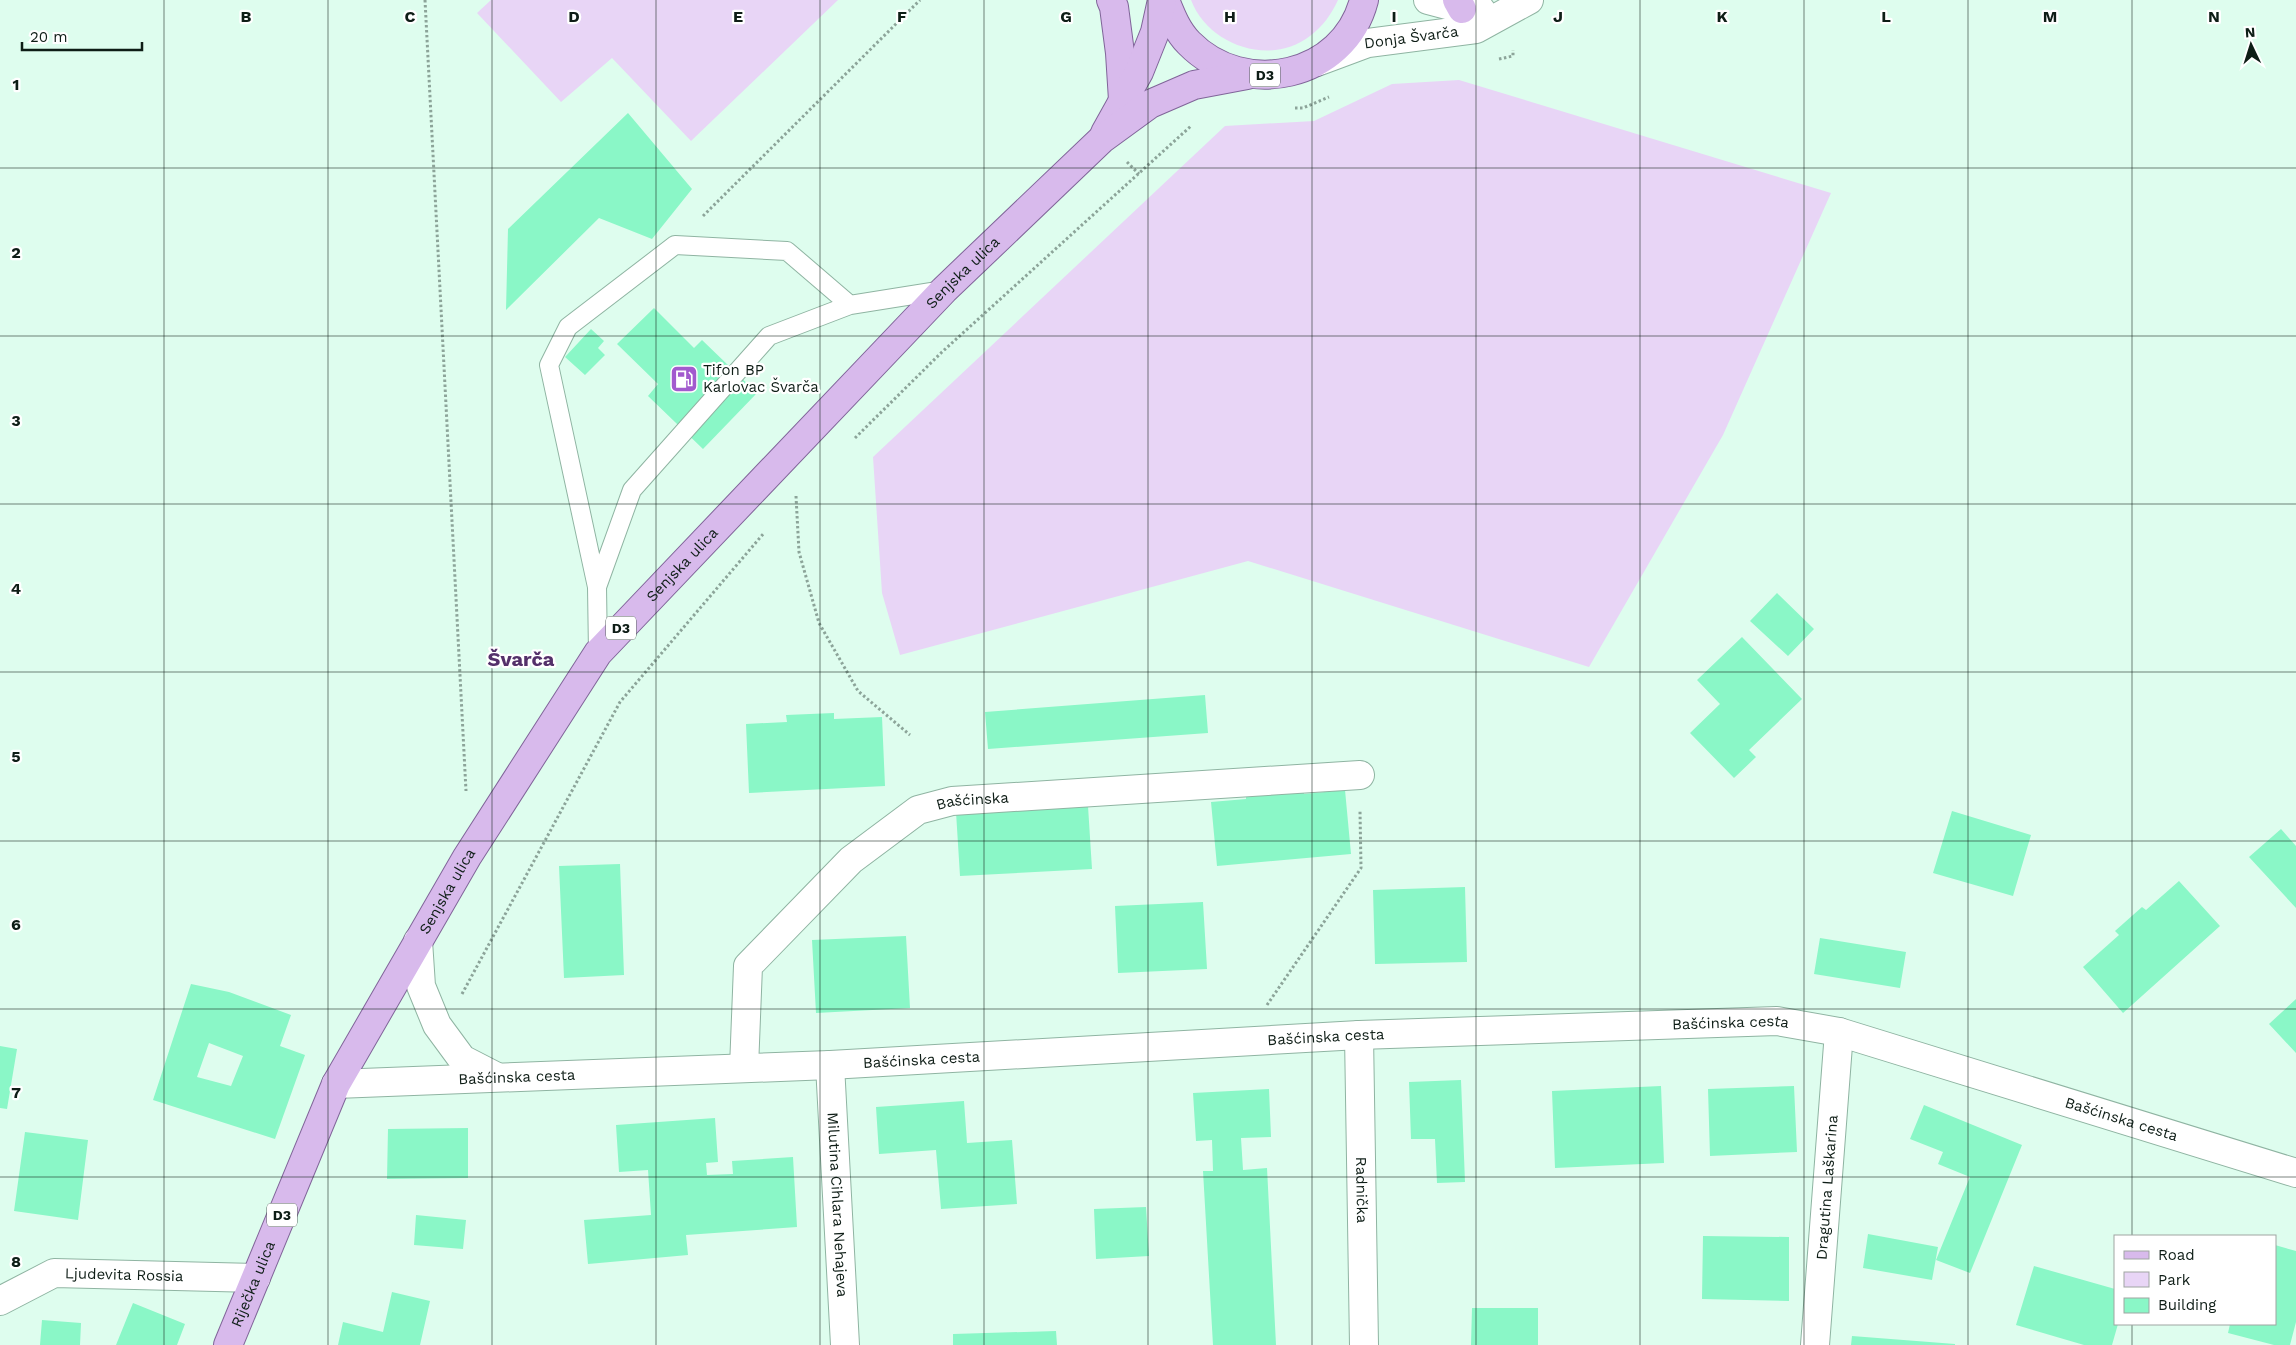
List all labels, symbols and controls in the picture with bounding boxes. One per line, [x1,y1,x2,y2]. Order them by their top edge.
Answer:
text: B [241,7,252,26]
text: C [405,7,416,26]
text: D [568,7,580,26]
text: E [733,7,743,26]
text: F [897,7,907,26]
text: G [1060,7,1072,26]
text: H [1224,7,1236,26]
text: I [1391,7,1397,26]
text: J [1553,7,1563,26]
text: K [1716,7,1728,26]
text: L [1881,7,1891,26]
text: M [2043,7,2057,26]
text: N [2208,7,2220,26]
scale bar [22,20,142,52]
north arrow [2226,20,2276,70]
street label: Donja Švarča [1363,22,1460,52]
text: N [2244,24,2256,40]
text: 20 m [30,28,68,46]
road number: D3 [1250,64,1280,86]
text: 1 [13,75,19,94]
street label: Senjska ulica [922,232,1004,312]
text: 2 [11,243,21,262]
place label: Tifon BP Karlovac Švarča [703,361,819,396]
fuel station icon: Tifon BP Karlovac Švarča [669,364,699,394]
text: 3 [11,411,21,430]
street label: Senjska ulica [643,523,722,606]
text: 4 [11,579,21,598]
road number: D3 [606,616,636,640]
district label: Švarča [488,647,555,671]
text: 5 [11,747,21,766]
street label: Bašćinska [934,788,1010,814]
street label: Senjska ulica [415,845,479,937]
text: 6 [11,915,21,934]
street label: Bašćinska cesta [1672,1012,1791,1034]
street label: Bašćinska cesta [1267,1025,1385,1049]
street label: Bašćinska cesta [862,1047,981,1072]
street label: Bašćinska cesta [458,1066,576,1088]
text: 7 [11,1083,21,1102]
street label: Bašćinska cesta [2063,1093,2181,1145]
street label: Milutina Cihlara Nehajeva [824,1112,851,1298]
street label: Dragutina Laškarina [1813,1114,1842,1261]
street label: Radnička [1352,1157,1371,1224]
road number: D3 [267,1204,297,1226]
legend [2114,1235,2276,1325]
street label: Riječka ulica [227,1238,279,1330]
text: Road [2158,1246,2195,1264]
text: 8 [11,1252,21,1271]
street label: Ljudevita Rossia [65,1264,184,1285]
text: Park [2158,1271,2191,1289]
text: Building [2158,1296,2216,1314]

